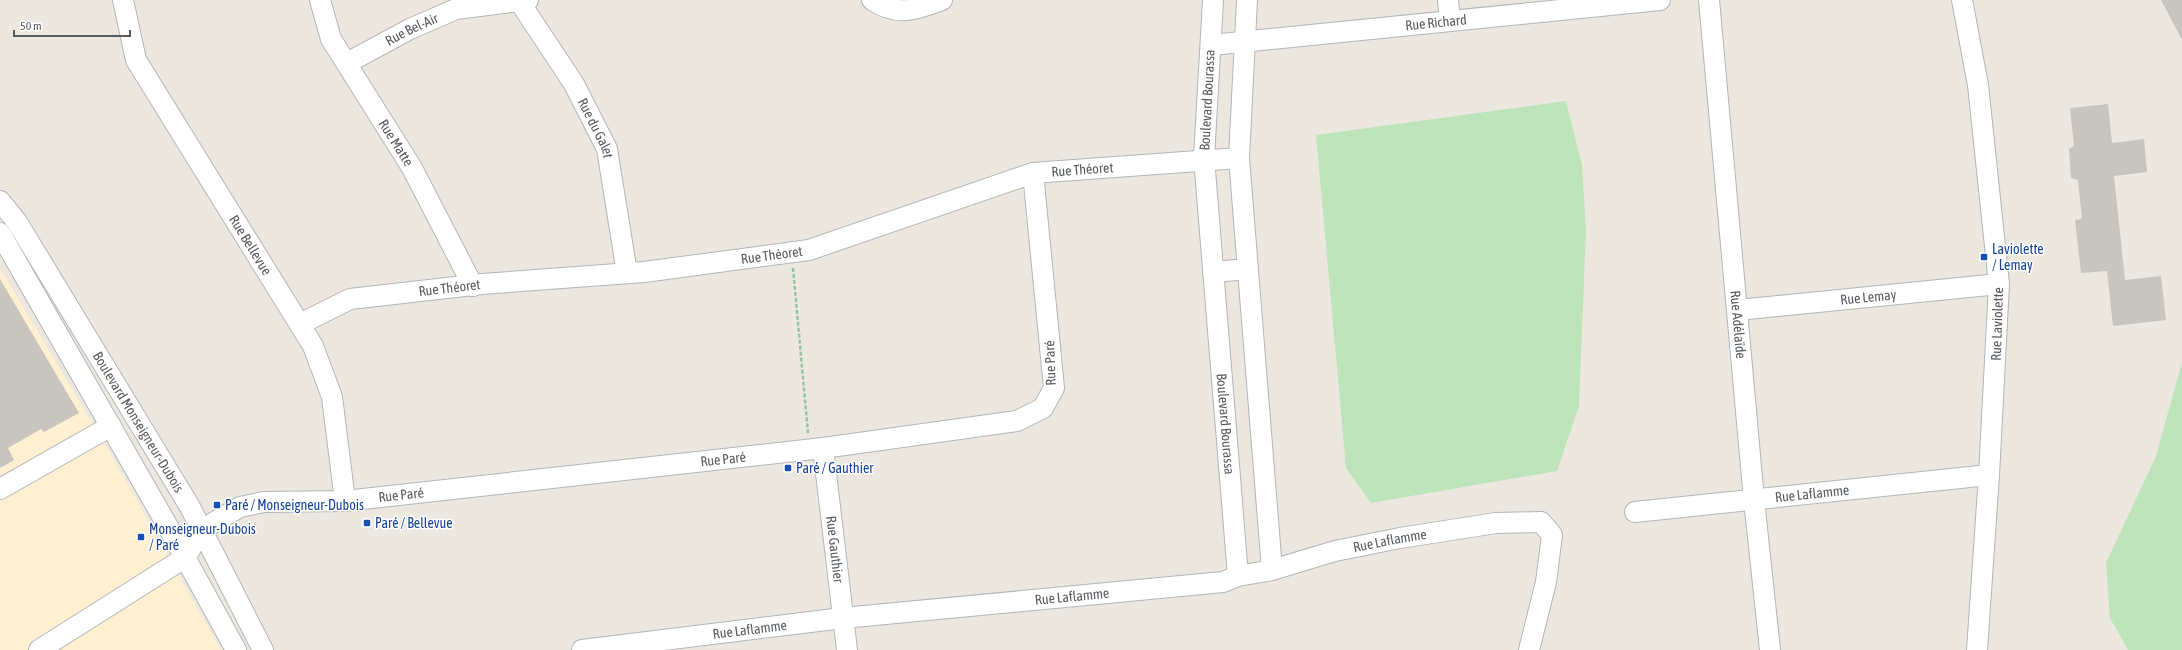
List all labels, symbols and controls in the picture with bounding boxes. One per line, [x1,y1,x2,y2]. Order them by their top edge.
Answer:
street label: Rue Bel-Air [383,9,441,49]
street label: Rue Richard [1404,11,1467,33]
scale bar [14,12,130,38]
text: 50 m [20,19,42,33]
street label: Boulevard Bourassa [1196,49,1218,151]
street label: Rue du Galet [574,95,616,159]
street label: Rue Matte [375,116,417,169]
street label: Rue Théoret [1051,159,1114,180]
street label: Rue Bellevue [226,212,275,278]
place label: Laviolette / Lemay [1992,241,2044,273]
street label: Rue Théoret [740,243,804,267]
marker: Laviolette / Lemay [1979,252,1989,262]
street label: Rue Théoret [418,276,481,299]
street label: Rue Lemay [1840,286,1897,308]
street label: Rue Laviolette [1988,287,2006,361]
street label: Rue Adélaïde [1727,290,1749,359]
street label: Rue Paré [1041,340,1059,386]
street label: Boulevard Monseigneur-Dubois [90,349,187,495]
street label: Boulevard Bourassa [1214,373,1238,475]
street label: Rue Paré [699,449,747,470]
place label: Paré / Gauthier [796,460,874,476]
marker: Paré / Gauthier [783,463,793,473]
street label: Rue Laflamme [1774,482,1850,505]
street label: Rue Paré [377,484,425,505]
place label: Paré / Monseigneur-Dubois [225,497,364,513]
marker: Paré / Monseigneur-Dubois [212,500,222,510]
place label: Paré / Bellevue [375,515,453,531]
street label: Rue Gauthier [823,515,847,585]
marker: Paré / Bellevue [362,518,372,528]
place label: Monseigneur-Dubois / Paré [149,521,256,553]
street label: Rue Laflamme [1352,526,1428,555]
marker: Monseigneur-Dubois / Paré [136,532,146,542]
street label: Rue Laflamme [1034,585,1110,608]
street label: Rue Laflamme [712,617,788,642]

